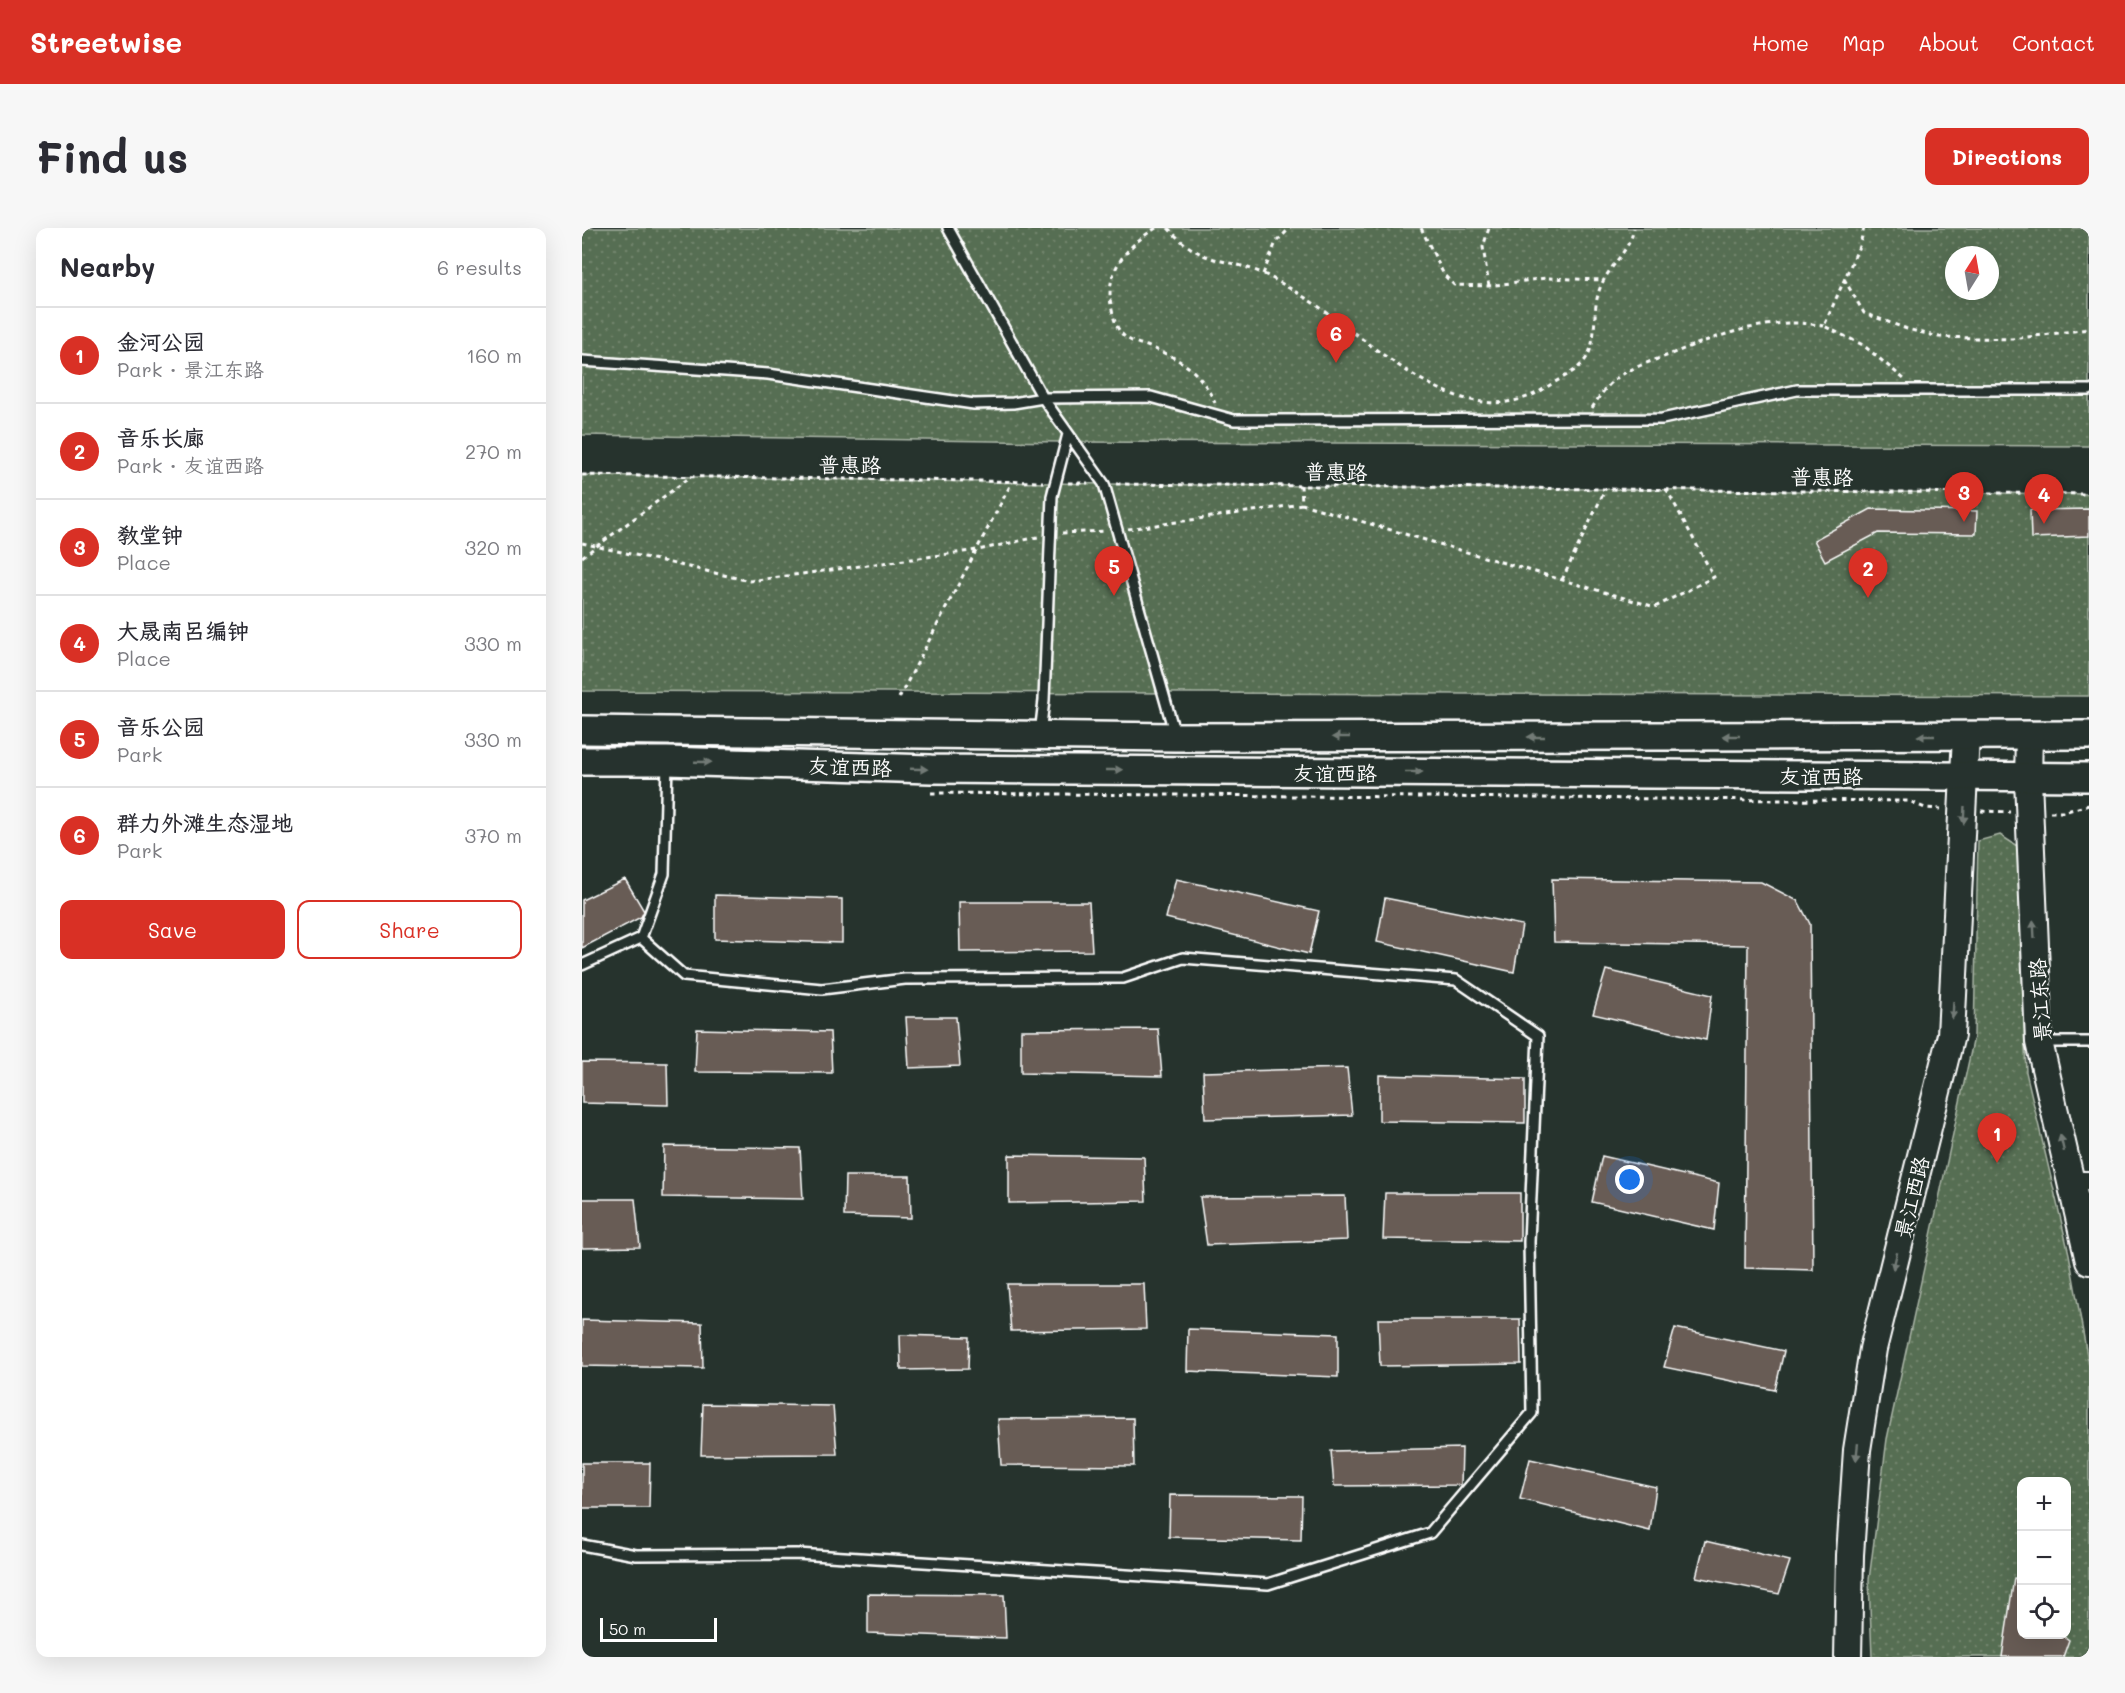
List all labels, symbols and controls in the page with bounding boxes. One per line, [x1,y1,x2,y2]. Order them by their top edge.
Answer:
text: Streetwise [30,24,182,60]
text: Home [1752,29,1809,56]
text: Map [1842,29,1885,56]
text: About [1918,29,1979,56]
text: Contact [2012,29,2095,56]
button: Directions [1925,128,2089,185]
text: Find us [36,129,188,184]
north arrow [1945,246,1999,300]
text: Nearby [60,250,155,284]
text: 6 results [437,254,522,280]
pin: 6 [1316,314,1356,363]
text: 金河公园 [117,327,205,356]
text: 1 [75,342,84,368]
text: 160 m [466,342,522,368]
text: Park · 景江东路 [117,356,264,382]
text: 音乐长廊 [117,423,205,452]
text: 2 [74,438,85,464]
text: 270 m [465,438,522,464]
street label: 普惠路 [818,450,882,478]
text: Park · 友谊西路 [117,452,264,478]
street label: 普惠路 [1304,457,1368,485]
street label: 普惠路 [1790,462,1854,490]
pin: 3 [1944,472,1984,522]
pin: 4 [2024,474,2064,524]
text: 教堂钟 [117,520,183,549]
text: 3 [74,534,86,560]
text: 320 m [464,534,522,560]
pin: 5 [1094,546,1134,596]
pin: 2 [1848,548,1888,598]
text: Place [117,549,171,575]
text: 大晟南吕编钟 [117,616,249,645]
text: 4 [73,630,86,656]
text: 330 m [464,630,522,656]
text: Place [117,645,171,671]
text: 音乐公园 [117,712,205,741]
text: 5 [74,726,85,752]
text: 330 m [464,726,522,752]
one-way arrow [1721,731,1740,741]
one-way arrow [1916,731,1935,741]
one-way arrow [1331,732,1350,742]
one-way arrow [1526,732,1545,742]
text: Park [117,741,162,767]
street label: 友谊西路 [808,751,892,781]
one-way arrow [694,757,713,766]
street label: 友谊西路 [1293,759,1377,786]
street label: 友谊西路 [1779,762,1863,789]
one-way arrow [910,764,929,773]
one-way arrow [1105,765,1124,775]
one-way arrow [1405,767,1424,777]
one-way arrow [1959,805,1968,824]
text: 群力外滩生态湿地 [117,808,293,837]
text: 6 [73,822,86,848]
text: 370 m [464,822,522,848]
text: Park [117,837,162,863]
button: Save [60,900,285,959]
button: Share [297,900,522,959]
one-way arrow [2030,920,2039,939]
street label: 景江东路 [2023,957,2055,1043]
one-way arrow [1948,1000,1957,1019]
pin: 1 [1978,1114,2016,1163]
one-way arrow [2057,1133,2067,1152]
street label: 景江西路 [1888,1153,1934,1241]
your location [1615,1165,1644,1194]
one-way arrow [1889,1251,1899,1270]
one-way arrow [1852,1442,1862,1461]
map controls [2017,1477,2071,1639]
button: + [2017,1477,2071,1531]
button: − [2017,1531,2071,1585]
button: locate [2017,1585,2071,1639]
scale bar [600,1615,717,1642]
text: 50 m [609,1618,646,1639]

